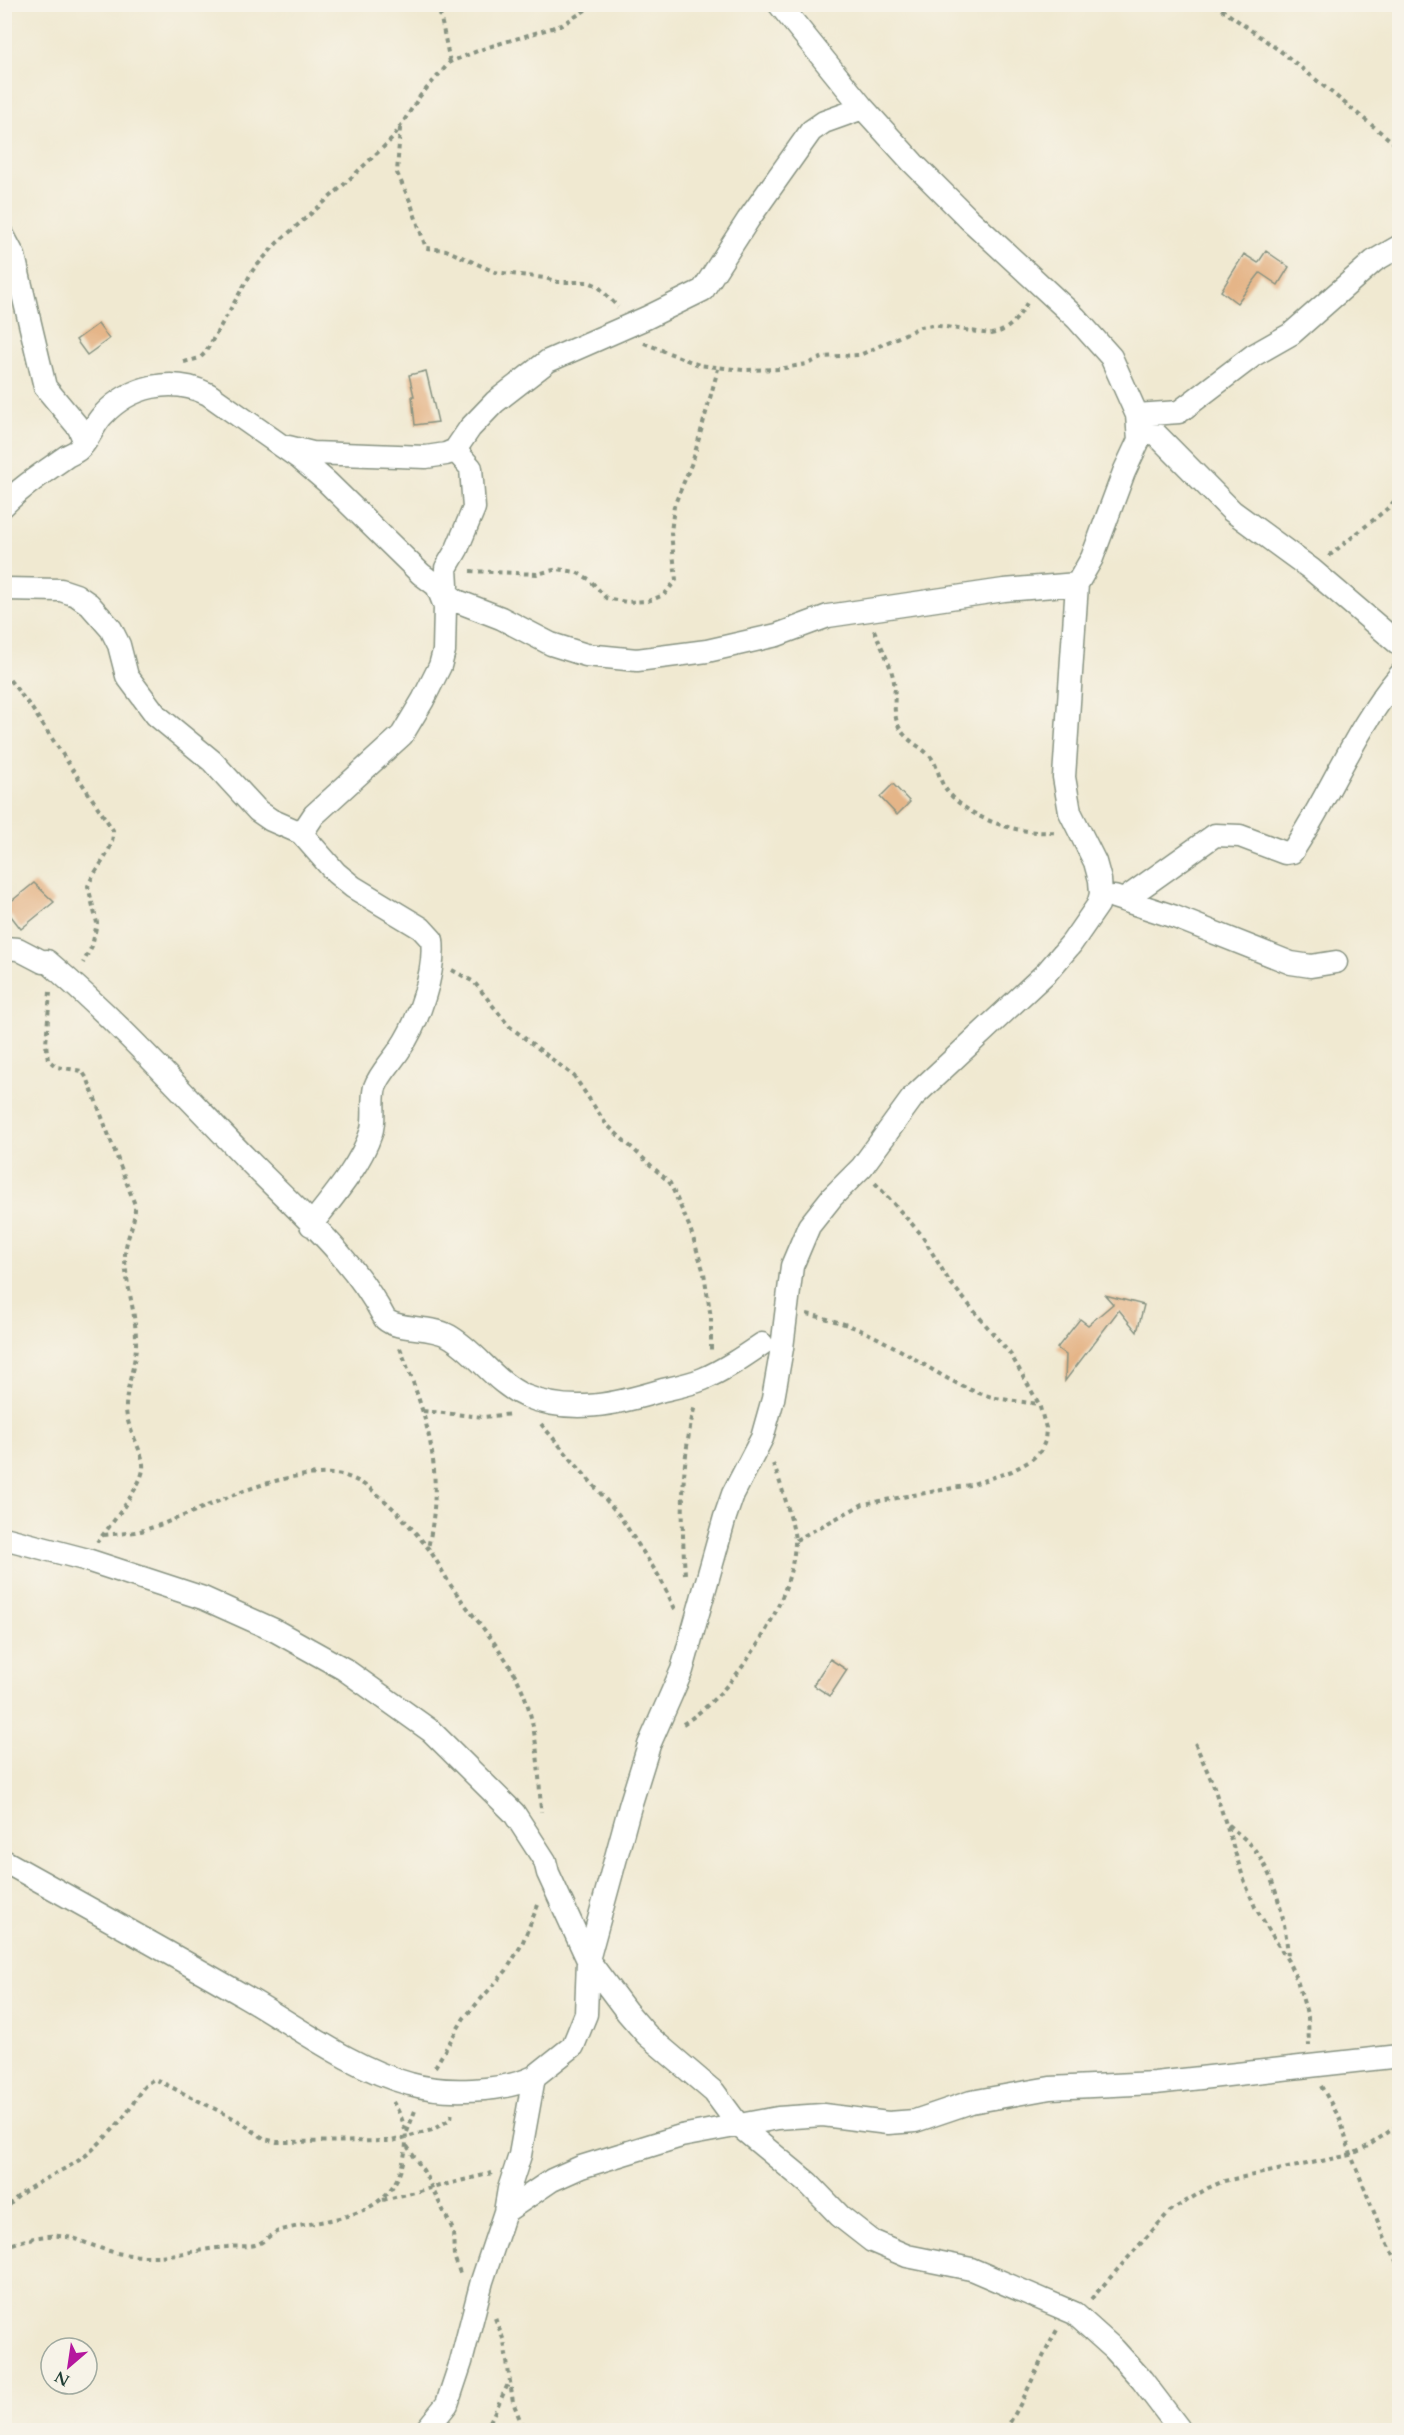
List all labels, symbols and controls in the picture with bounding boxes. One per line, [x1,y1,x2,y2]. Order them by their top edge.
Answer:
north arrow [39,2336,99,2396]
text: N [51,2365,74,2391]

